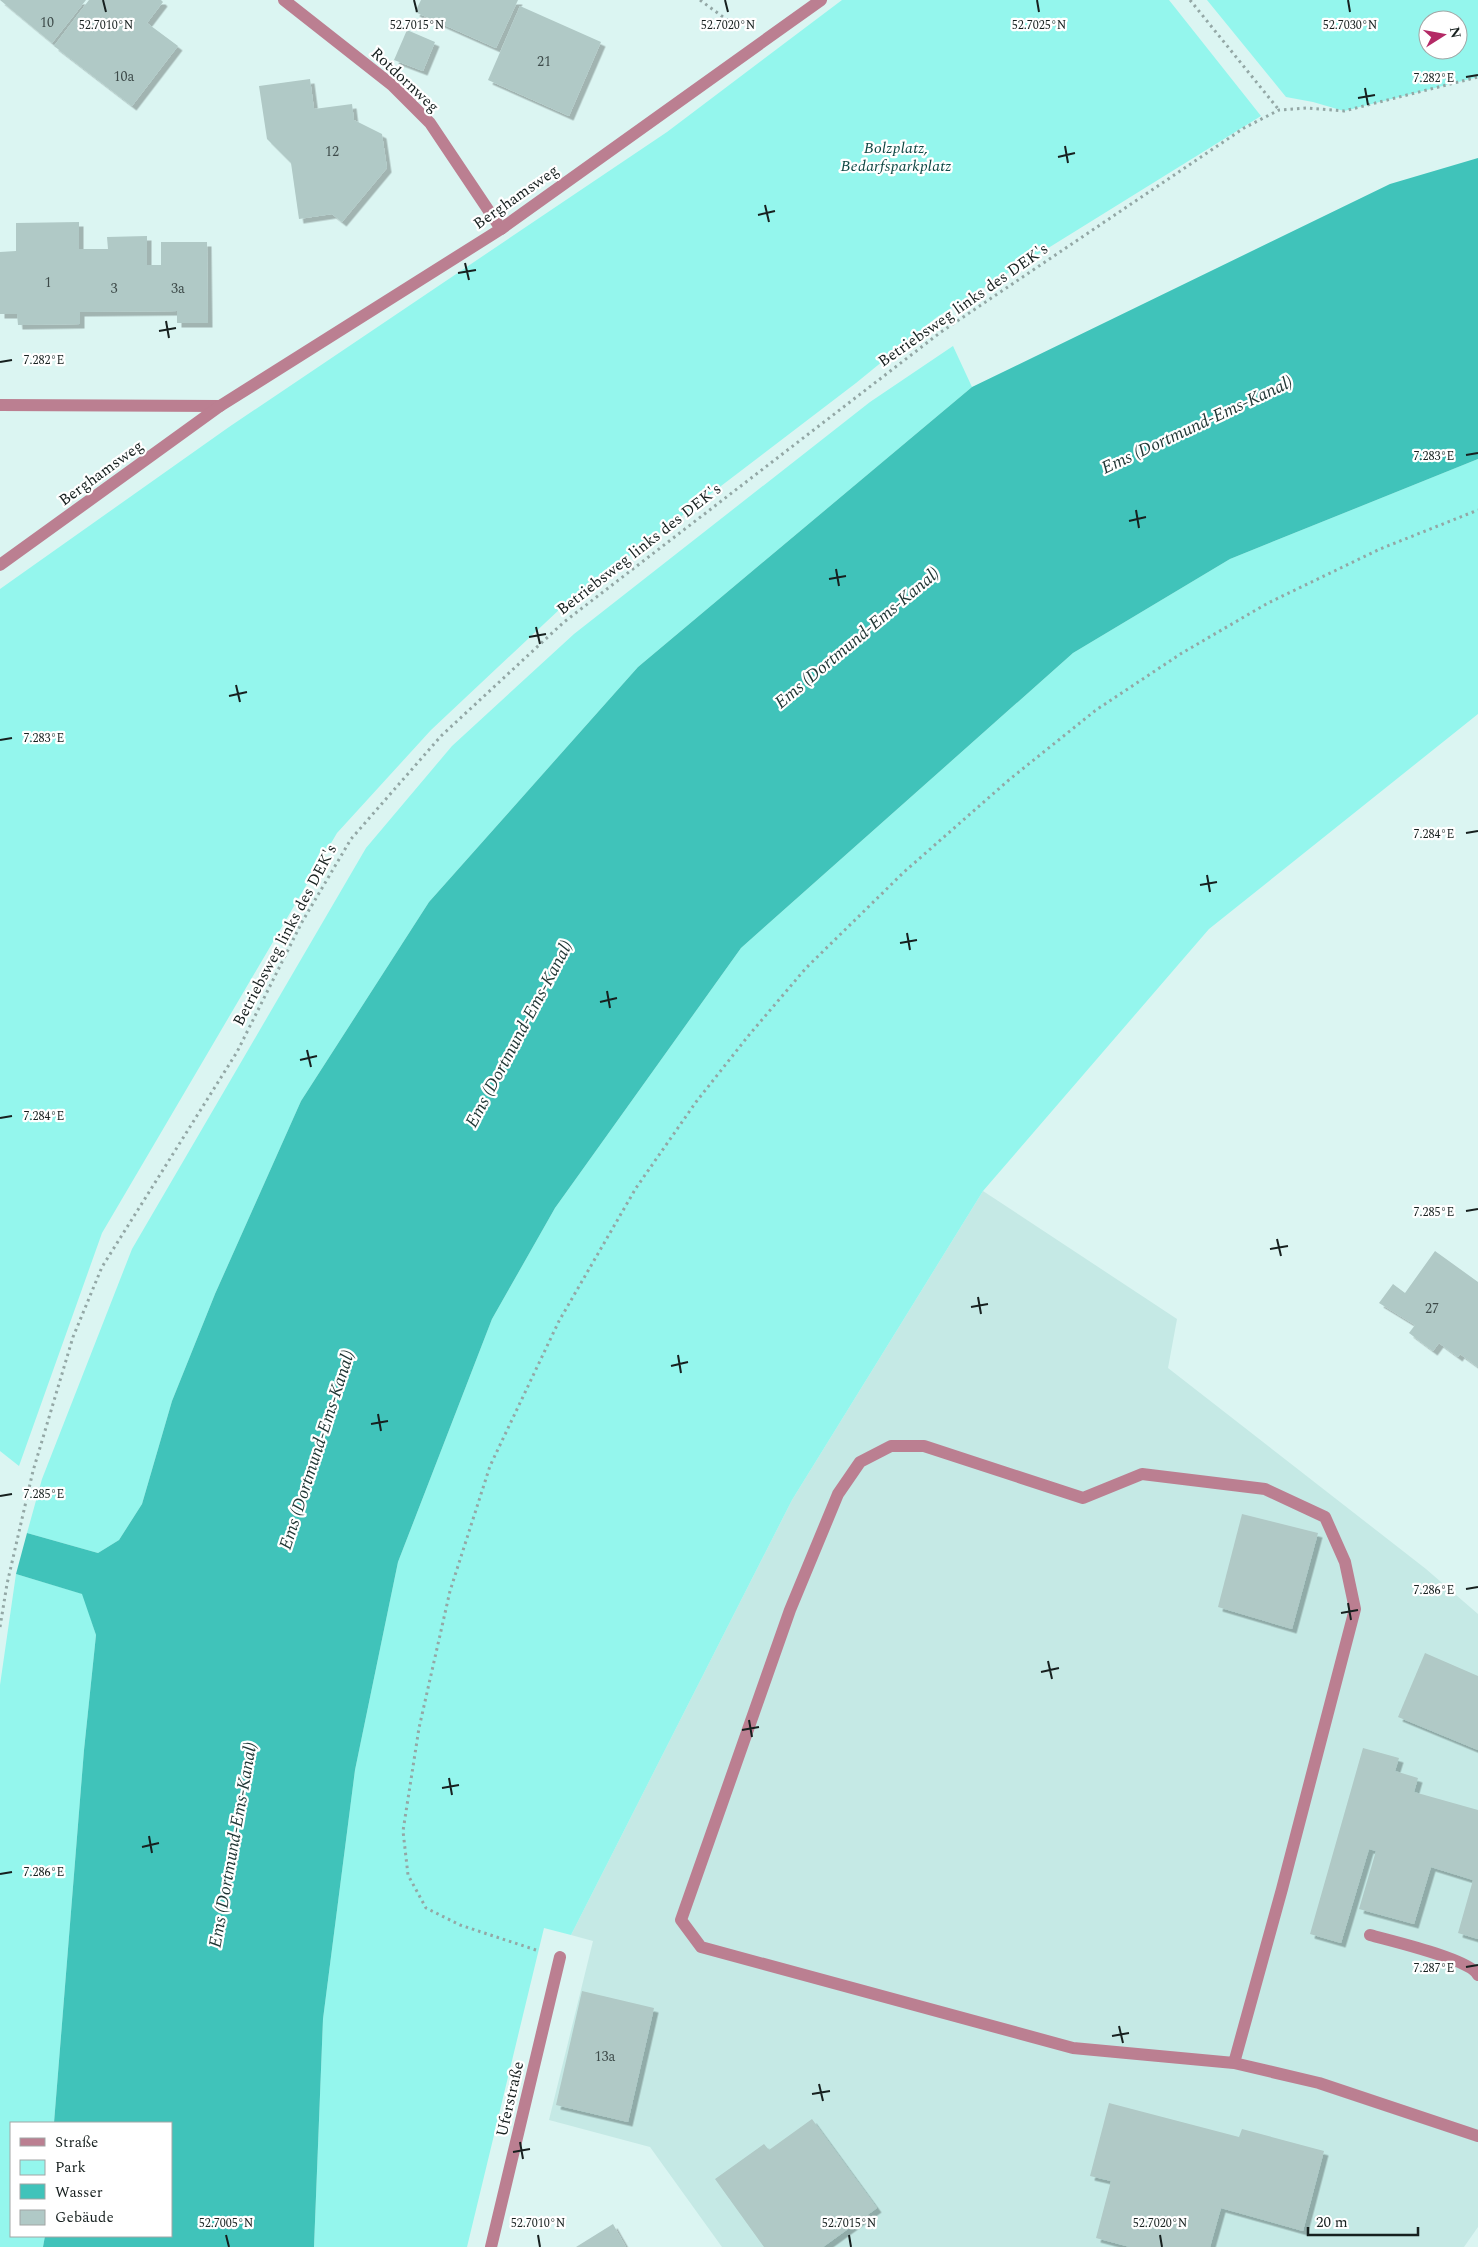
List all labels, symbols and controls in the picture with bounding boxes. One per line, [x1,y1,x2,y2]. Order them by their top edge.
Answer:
north arrow [1418,10,1468,60]
house number: 10 [40,12,54,33]
text: 52.7010°N [79,16,133,35]
text: 52.7015°N [390,16,444,35]
text: 52.7020°N [701,16,755,35]
text: 52.7025°N [1012,16,1066,35]
text: 52.7030°N [1323,16,1377,35]
text: N [1444,25,1467,40]
street label: Rotdornweg [365,42,445,118]
house number: 21 [537,51,551,72]
house number: 10a [114,66,135,87]
text: 7.282°E [1414,69,1454,88]
park label: Bolzplatz, Bedarfsparkplatz [841,136,951,178]
house number: 12 [325,141,339,162]
street label: Berghamsweg [468,159,564,235]
street label: Betriebsweg links des DEK's [873,237,1053,373]
house number: 1 [45,272,52,293]
house number: 3 [111,278,118,299]
house number: 3a [171,278,185,299]
text: 7.282°E [24,351,64,370]
water label: Ems (Dortmund-Ems-Kanal) [1097,369,1297,481]
street label: Berghamsweg [54,434,148,512]
text: 7.283°E [1414,447,1454,466]
street label: Betriebsweg links des DEK's [552,477,726,621]
water label: Ems (Dortmund-Ems-Kanal) [768,561,946,715]
text: 7.283°E [24,729,64,748]
text: 7.284°E [1414,825,1454,844]
street label: Betriebsweg links des DEK's [227,840,343,1030]
water label: Ems (Dortmund-Ems-Kanal) [458,936,580,1132]
text: 7.284°E [24,1107,64,1126]
text: 7.285°E [1414,1203,1454,1222]
house number: 27 [1425,1298,1439,1319]
water label: Ems (Dortmund-Ems-Kanal) [272,1347,362,1553]
text: 7.285°E [24,1485,64,1504]
text: 7.286°E [1414,1581,1454,1600]
water label: Ems (Dortmund-Ems-Kanal) [202,1740,264,1950]
text: 7.286°E [24,1863,64,1882]
text: 7.287°E [1414,1959,1454,1978]
house number: 13a [595,2046,616,2067]
street label: Uferstraße [490,2059,530,2139]
legend [10,2122,172,2237]
text: Straße [55,2131,98,2154]
text: Park [55,2156,86,2179]
text: Wasser [55,2181,103,2204]
scale bar [1308,2204,1418,2236]
text: Gebäude [55,2206,114,2229]
text: 20 m [1316,2211,1348,2234]
text: 52.7005°N [199,2214,253,2233]
text: 52.7010°N [511,2214,565,2233]
text: 52.7015°N [822,2214,876,2233]
text: 52.7020°N [1133,2214,1187,2233]

